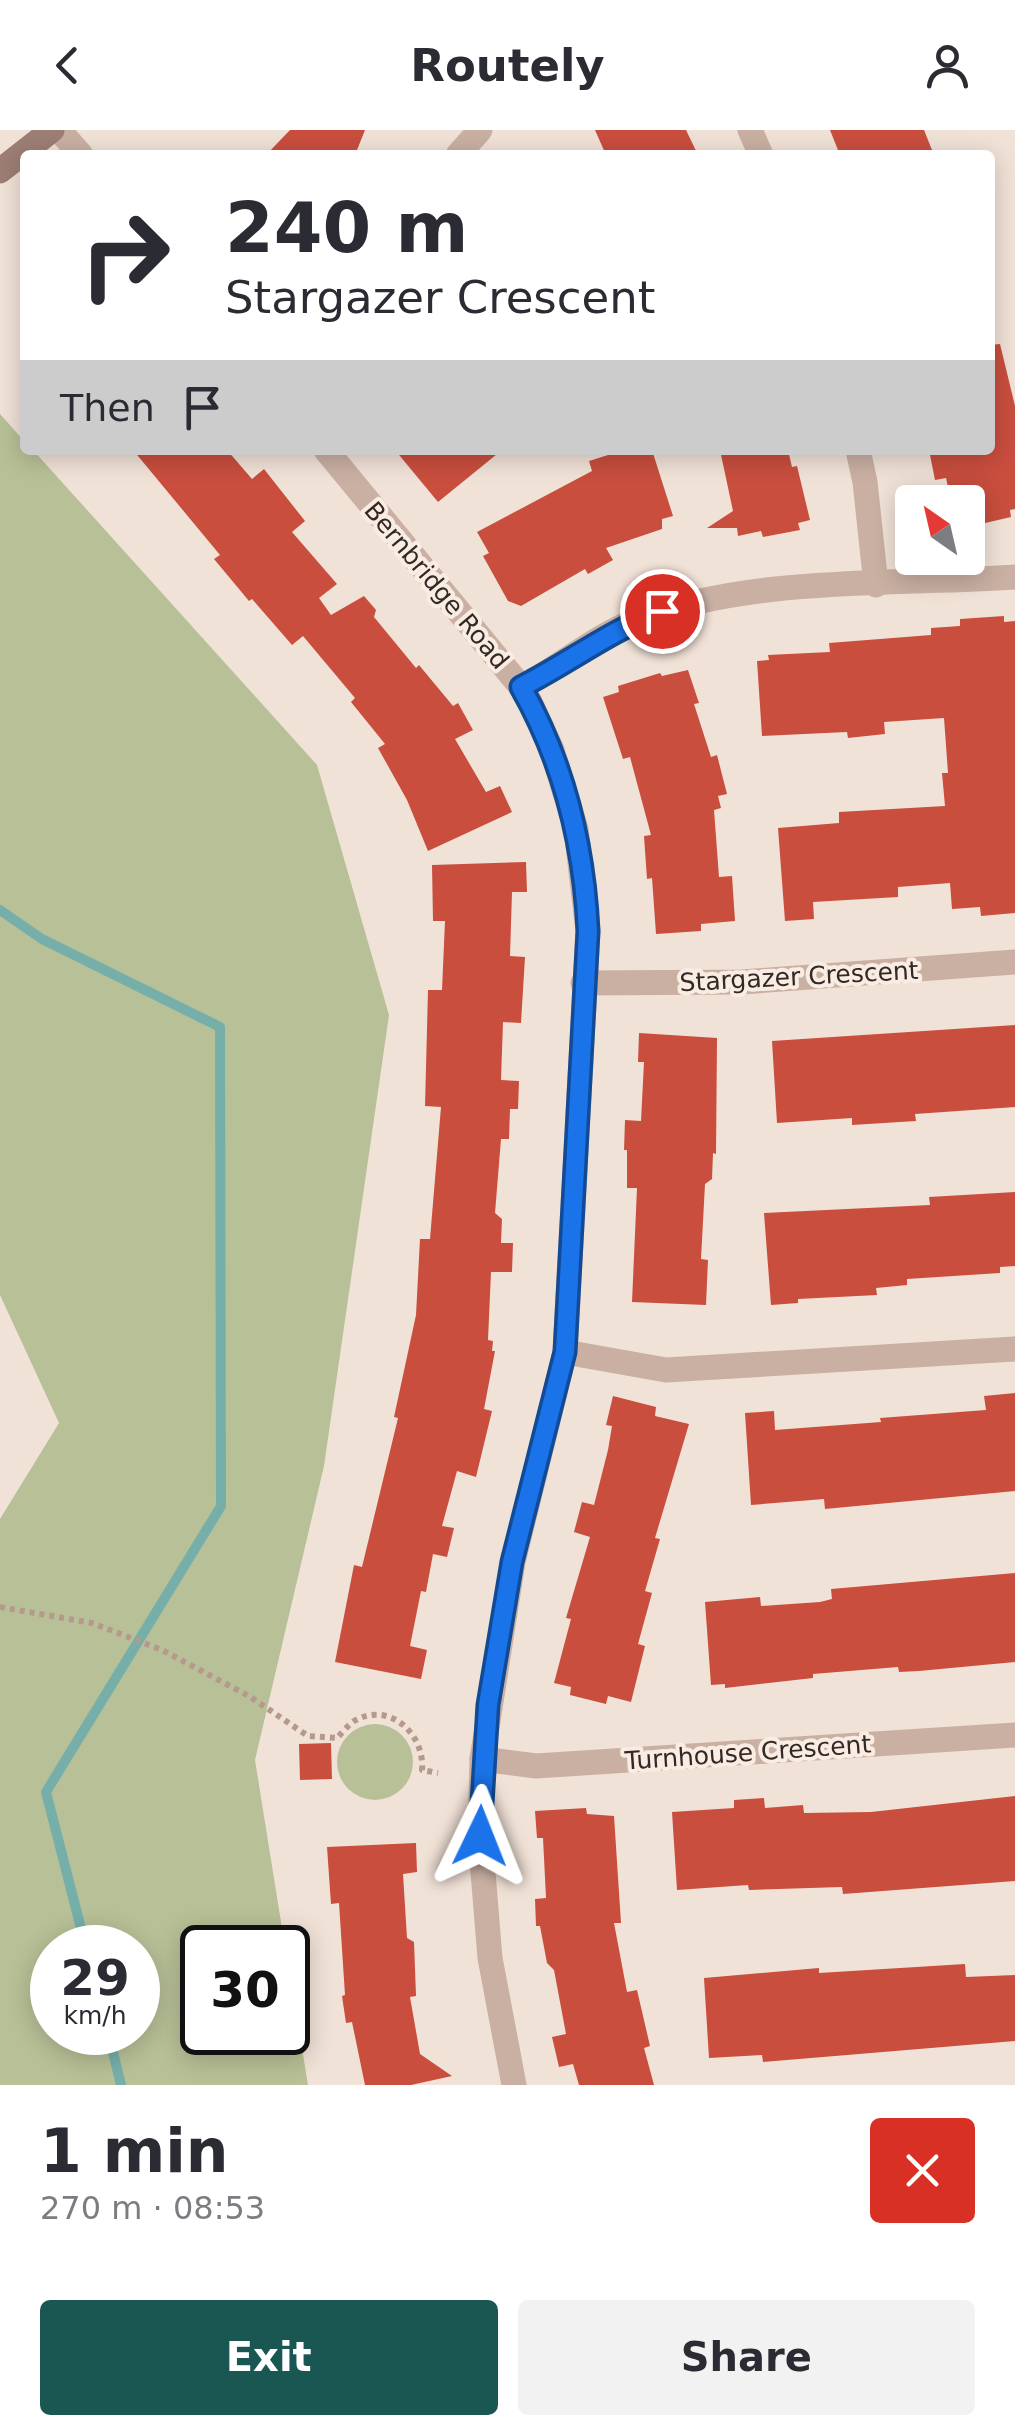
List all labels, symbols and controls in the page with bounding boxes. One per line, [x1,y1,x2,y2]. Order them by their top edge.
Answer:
icon: back [40,38,95,93]
icon: person [920,38,975,93]
text: Routely [410,39,605,92]
text: 240 m [225,187,468,269]
icon: right [60,190,190,320]
text: Stargazer Crescent [225,271,655,324]
icon: arrive [175,380,230,435]
text: Then [60,386,155,430]
north arrow [895,485,985,575]
map controls [895,485,985,575]
street label: Bernbridge Road [358,496,515,675]
pin [620,569,705,654]
icon: arrive [635,584,690,639]
street label: Stargazer Crescent [679,956,919,997]
street label: Turnhouse Crescent [623,1729,872,1776]
position arrow [428,1784,532,1888]
speed limit sign: 30 [180,1925,310,2055]
text: 29 [60,1949,130,2007]
text: km/h [63,2001,127,2030]
text: 1 min [40,2116,228,2186]
button: close [870,2118,975,2223]
text: 270 m · 08:53 [40,2189,265,2227]
button: Exit [40,2300,498,2415]
button: Share [518,2300,975,2415]

